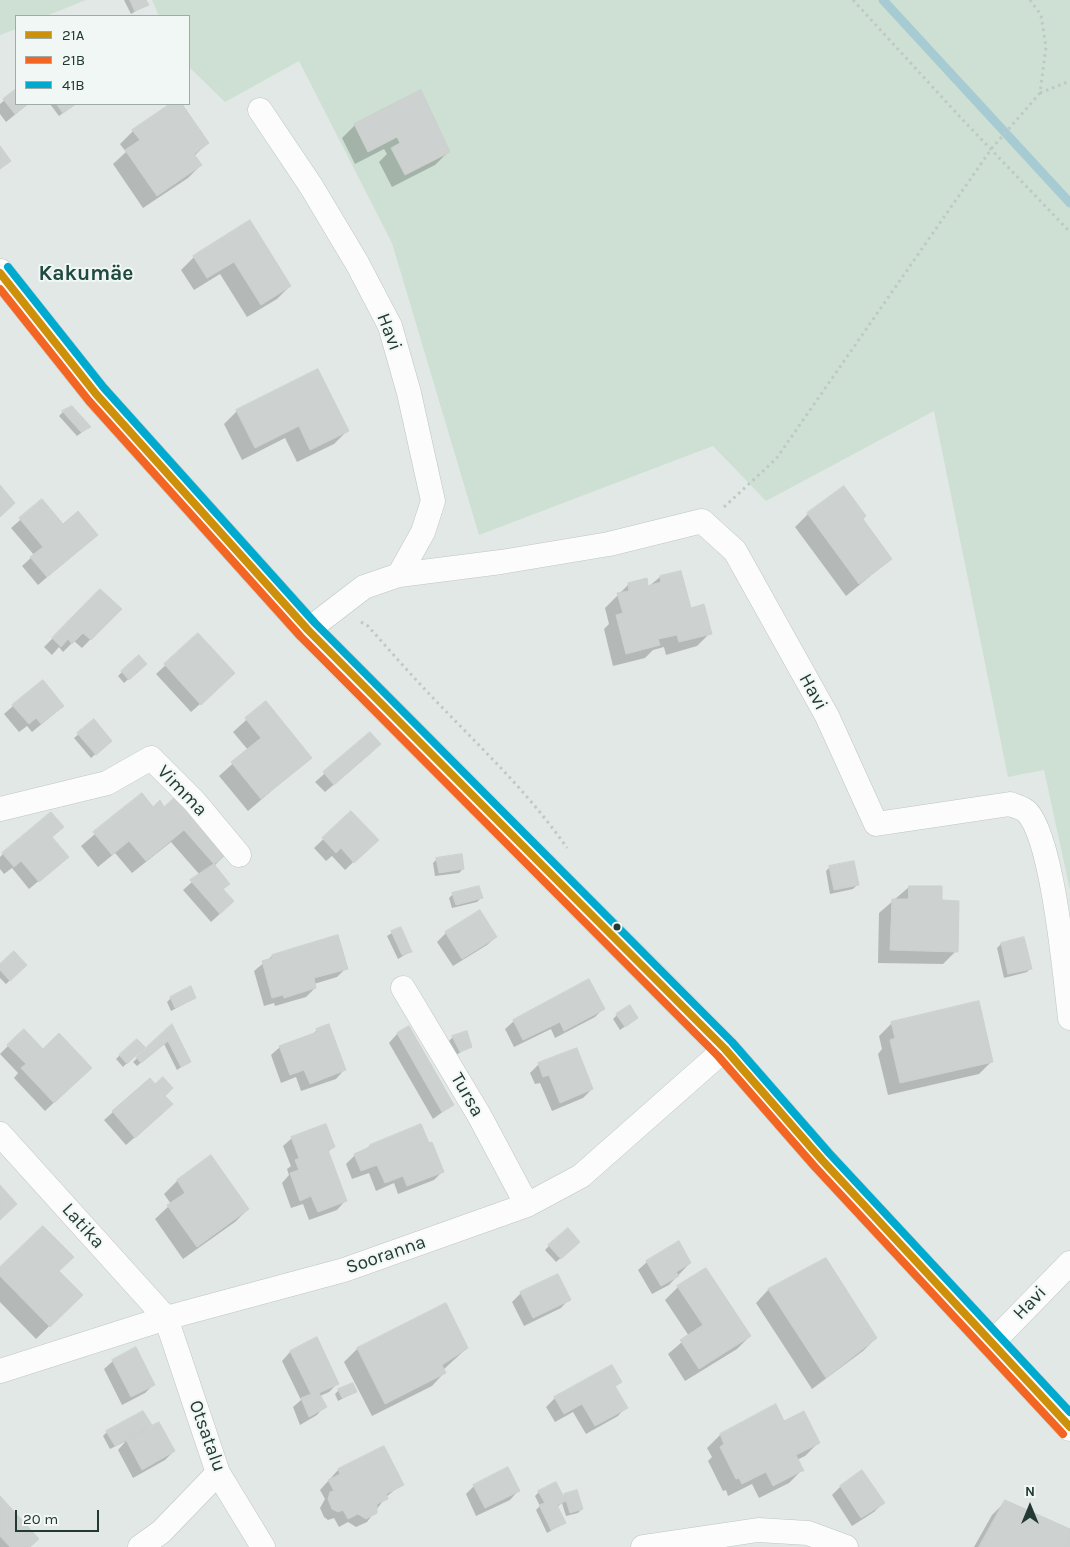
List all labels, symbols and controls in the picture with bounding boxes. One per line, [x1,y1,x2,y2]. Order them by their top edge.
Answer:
legend [15,15,190,105]
text: 21A [62,26,84,44]
text: 21B [62,51,85,69]
text: 41B [62,76,85,94]
district label: Kakumäe [39,261,133,287]
street label: Havi [371,310,407,354]
street label: Havi [794,670,832,714]
street label: Vimma [152,761,212,821]
unlabelled marker [612,922,622,932]
street label: Tursa [445,1069,489,1121]
street label: Latika [57,1199,109,1253]
street label: Sooranna [343,1231,429,1279]
street label: Havi [1008,1281,1052,1325]
street label: Otsatalu [184,1397,230,1475]
north arrow [1005,1482,1055,1532]
text: N [1025,1483,1035,1500]
scale bar [18,1500,101,1532]
text: 20 m [23,1510,58,1528]

